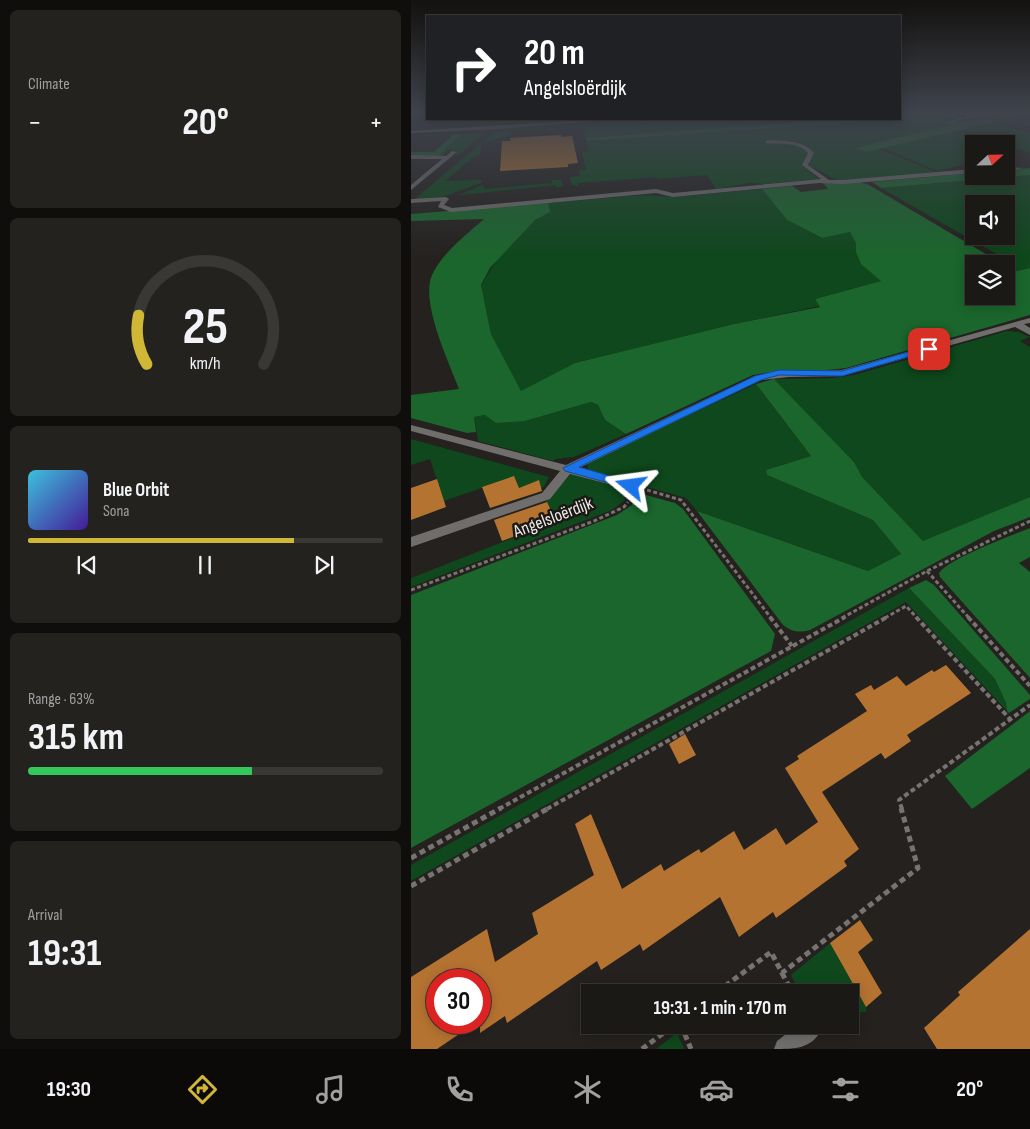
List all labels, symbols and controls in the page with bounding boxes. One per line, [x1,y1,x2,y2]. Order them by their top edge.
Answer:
text: 20 m [524,32,585,75]
icon: right [441,35,506,100]
text: Climate [28,75,70,94]
text: Angelsloërdijk [524,75,626,102]
text: 20° [182,100,229,145]
text: − [28,106,42,139]
text: + [369,106,383,139]
north arrow [965,135,1015,185]
map controls [965,135,1015,305]
button: sound [965,195,1015,245]
button: layers [965,255,1015,305]
text: 25 [183,296,228,359]
pin [908,328,950,370]
icon: arrive [915,335,943,363]
text: km/h [190,353,221,374]
position arrow [604,459,656,511]
text: Blue Orbit [103,479,169,502]
street label: Angelsloërdijk [509,493,596,543]
text: Sona [103,502,130,521]
icon: previous [73,551,101,579]
icon: pause [191,551,219,579]
icon: next [310,551,338,579]
text: Range · 63% [28,690,95,709]
text: 315 km [28,715,124,760]
text: Arrival [28,906,62,925]
text: 19:31 [28,931,101,976]
speed limit sign: 30 [426,969,491,1034]
text: 19:31 · 1 min · 170 m [653,997,787,1020]
icon: directions [185,1072,220,1107]
icon: music [313,1072,348,1107]
icon: phone [442,1072,477,1107]
icon: climate [570,1072,605,1107]
icon: car [699,1072,734,1107]
icon: filters [828,1072,863,1107]
text: 19:30 [47,1076,91,1103]
text: 20° [956,1076,983,1103]

